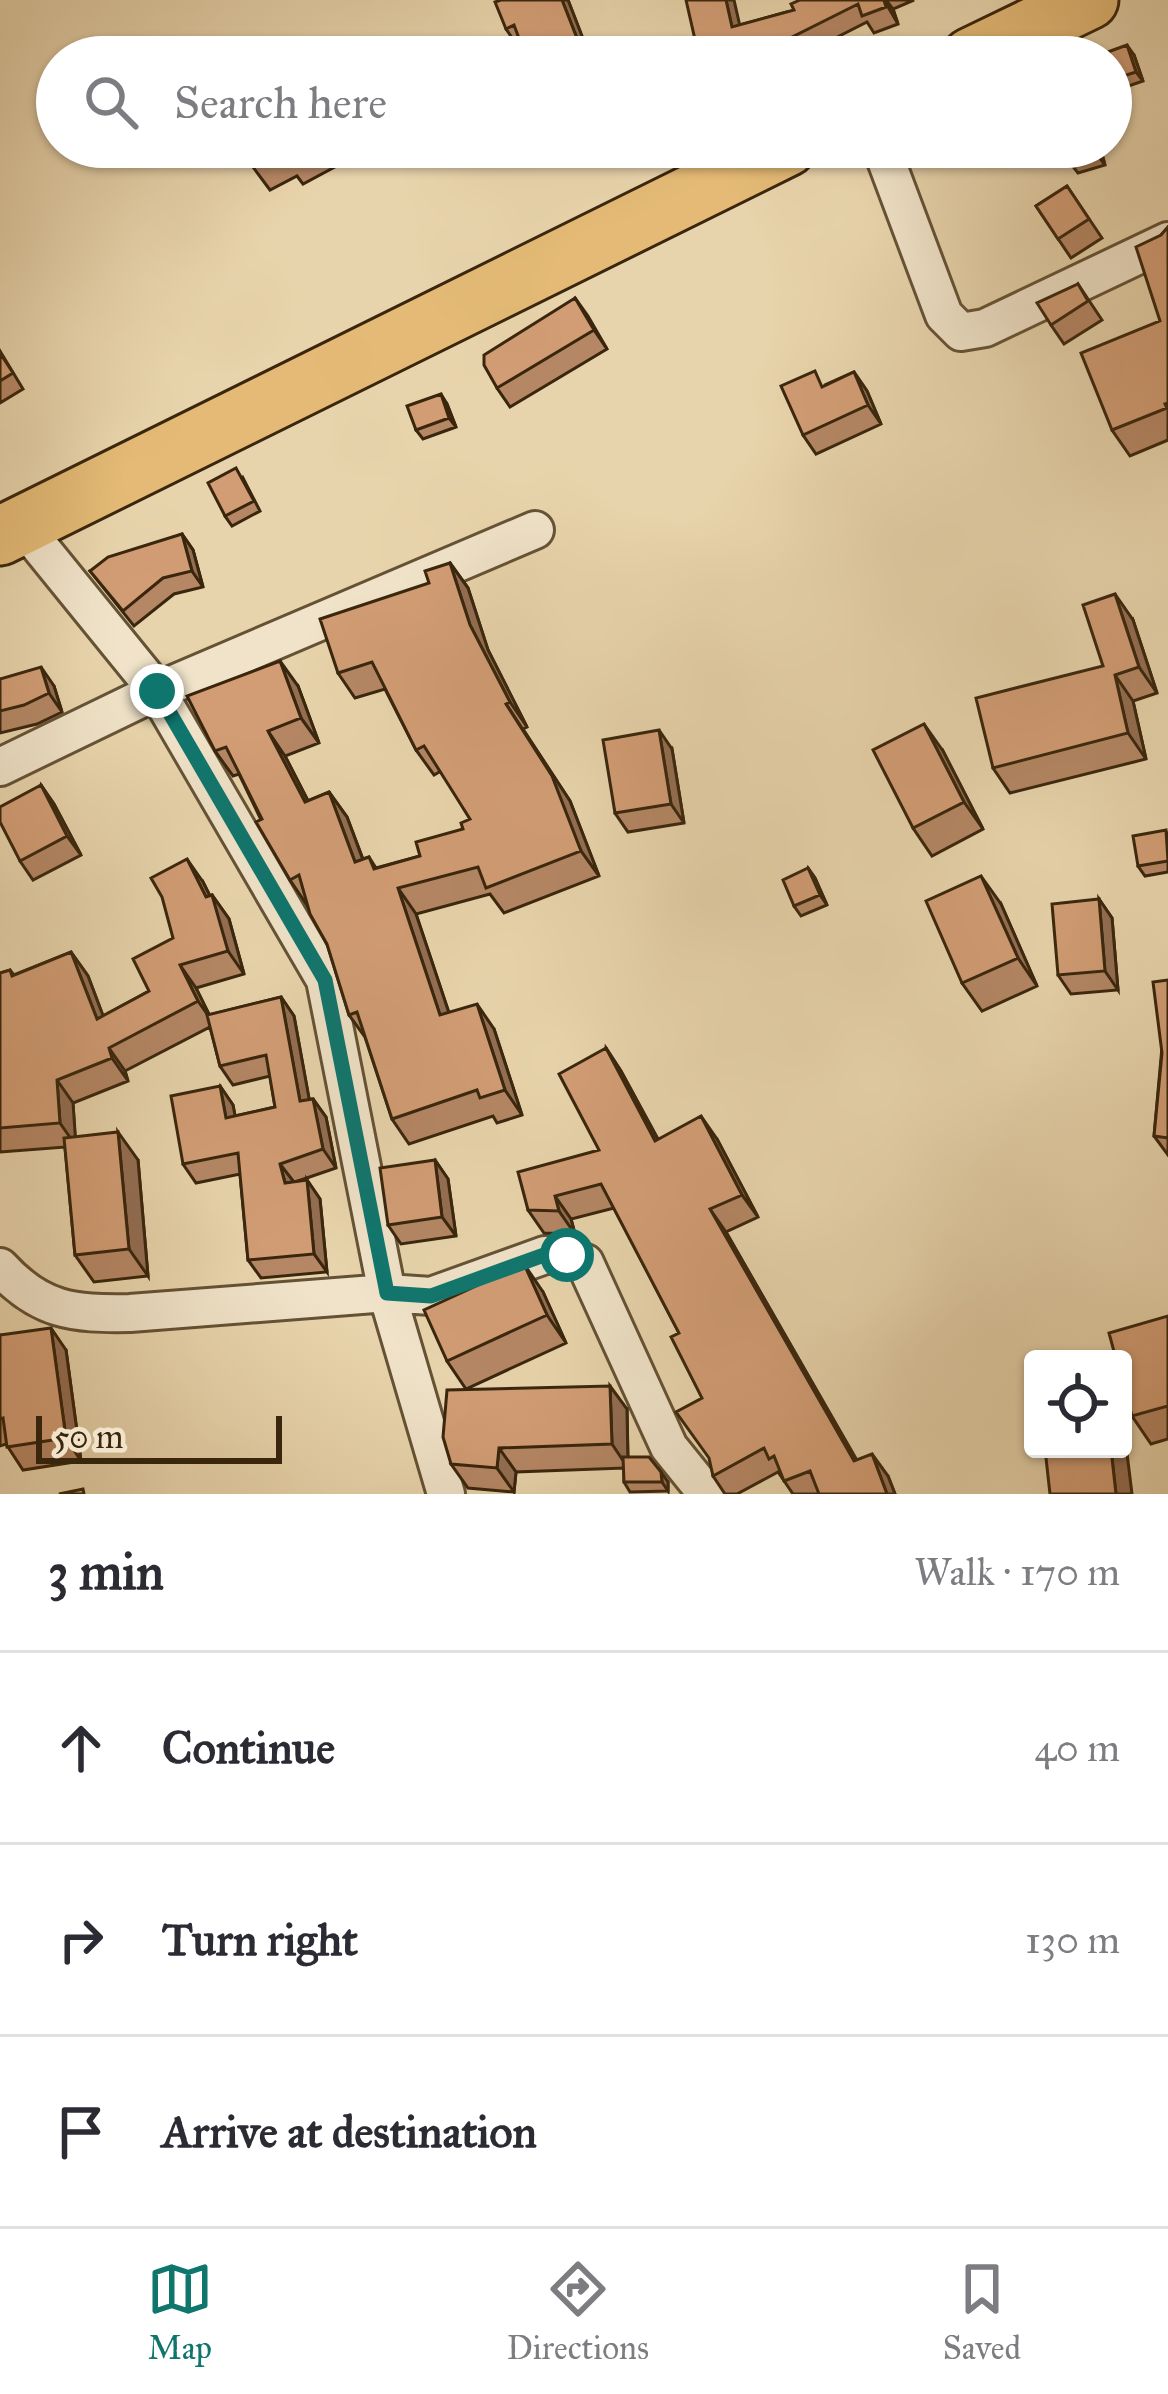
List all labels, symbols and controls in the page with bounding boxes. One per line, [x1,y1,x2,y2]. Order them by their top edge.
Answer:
search box [36,36,1132,168]
icon: search [78,69,144,135]
text: Search here [174,75,387,130]
route end [130,664,184,718]
route start [540,1228,594,1282]
map controls [1024,1350,1132,1458]
button: locate [1024,1350,1132,1458]
scale bar [36,1410,282,1463]
text: 50 m [54,1417,123,1457]
text: 3 min [48,1541,164,1603]
text: Walk · 170 m [914,1548,1120,1596]
icon: ahead [48,1715,114,1781]
text: Continue [162,1720,335,1775]
text: 40 m [1034,1724,1120,1772]
icon: right [48,1907,114,1973]
text: Turn right [162,1912,358,1967]
text: 130 m [1025,1916,1120,1964]
icon: arrive [48,2099,114,2165]
text: Arrive at destination [162,2104,537,2159]
tab: Map [147,2256,213,2368]
tab: Directions [507,2256,649,2368]
tab: Saved [943,2256,1021,2368]

